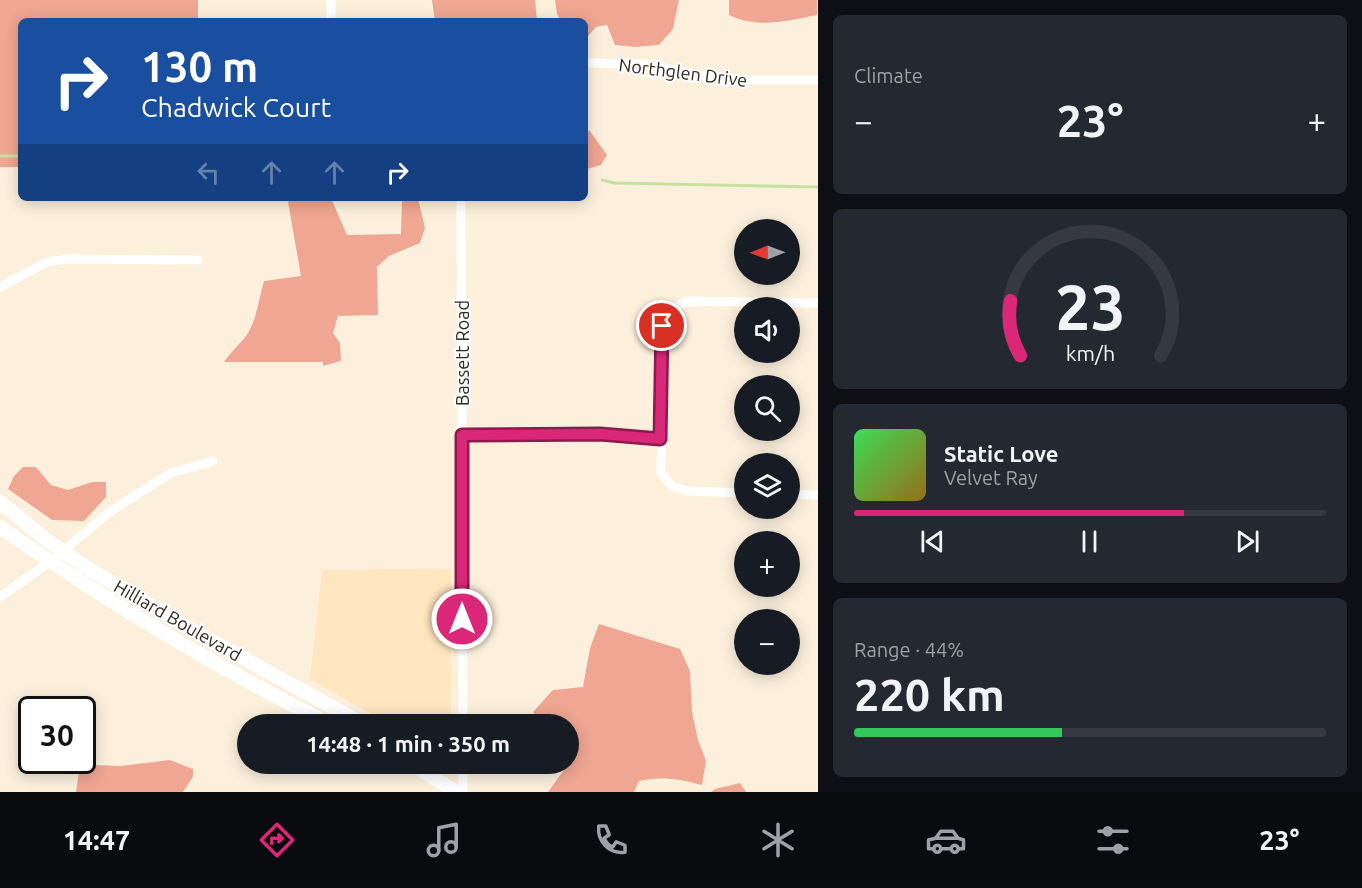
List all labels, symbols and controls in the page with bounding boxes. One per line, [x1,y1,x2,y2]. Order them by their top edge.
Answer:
icon: right [42,42,120,120]
text: 130 m [141,43,258,90]
street label: Northglen Drive [618,54,748,90]
text: Climate [854,64,923,87]
text: Chadwick Court [141,92,331,122]
text: 23° [1057,95,1123,146]
text: − [854,102,873,139]
text: + [1307,102,1326,139]
icon: left [192,156,225,189]
icon: ahead [255,156,288,189]
icon: ahead [318,156,351,189]
icon: right [381,156,414,189]
north arrow [734,219,800,285]
map controls [734,219,800,675]
text: 23 [1055,272,1125,342]
button: sound [734,297,800,363]
street label: Bassett Road [452,300,472,406]
pin [636,300,687,351]
icon: arrive [645,309,678,342]
text: km/h [1065,341,1115,365]
button: search [734,375,800,441]
text: Static Love [944,441,1059,466]
button: layers [734,453,800,519]
text: Velvet Ray [944,466,1038,489]
icon: previous [916,525,949,558]
icon: pause [1073,525,1106,558]
icon: next [1231,525,1264,558]
button: + [734,531,800,597]
street label: Hilliard Boulevard [111,575,245,665]
position arrow [430,587,494,651]
button: − [734,609,800,675]
text: Range · 44% [854,638,964,661]
text: 220 km [854,669,1005,720]
speed limit sign: 30 [18,696,96,774]
text: 14:48 · 1 min · 350 m [306,731,510,756]
icon: directions [256,819,298,861]
icon: music [423,819,465,861]
icon: phone [590,819,632,861]
icon: climate [757,819,799,861]
icon: car [925,819,967,861]
icon: filters [1092,819,1134,861]
text: 14:47 [63,825,130,855]
text: 23° [1259,825,1299,855]

